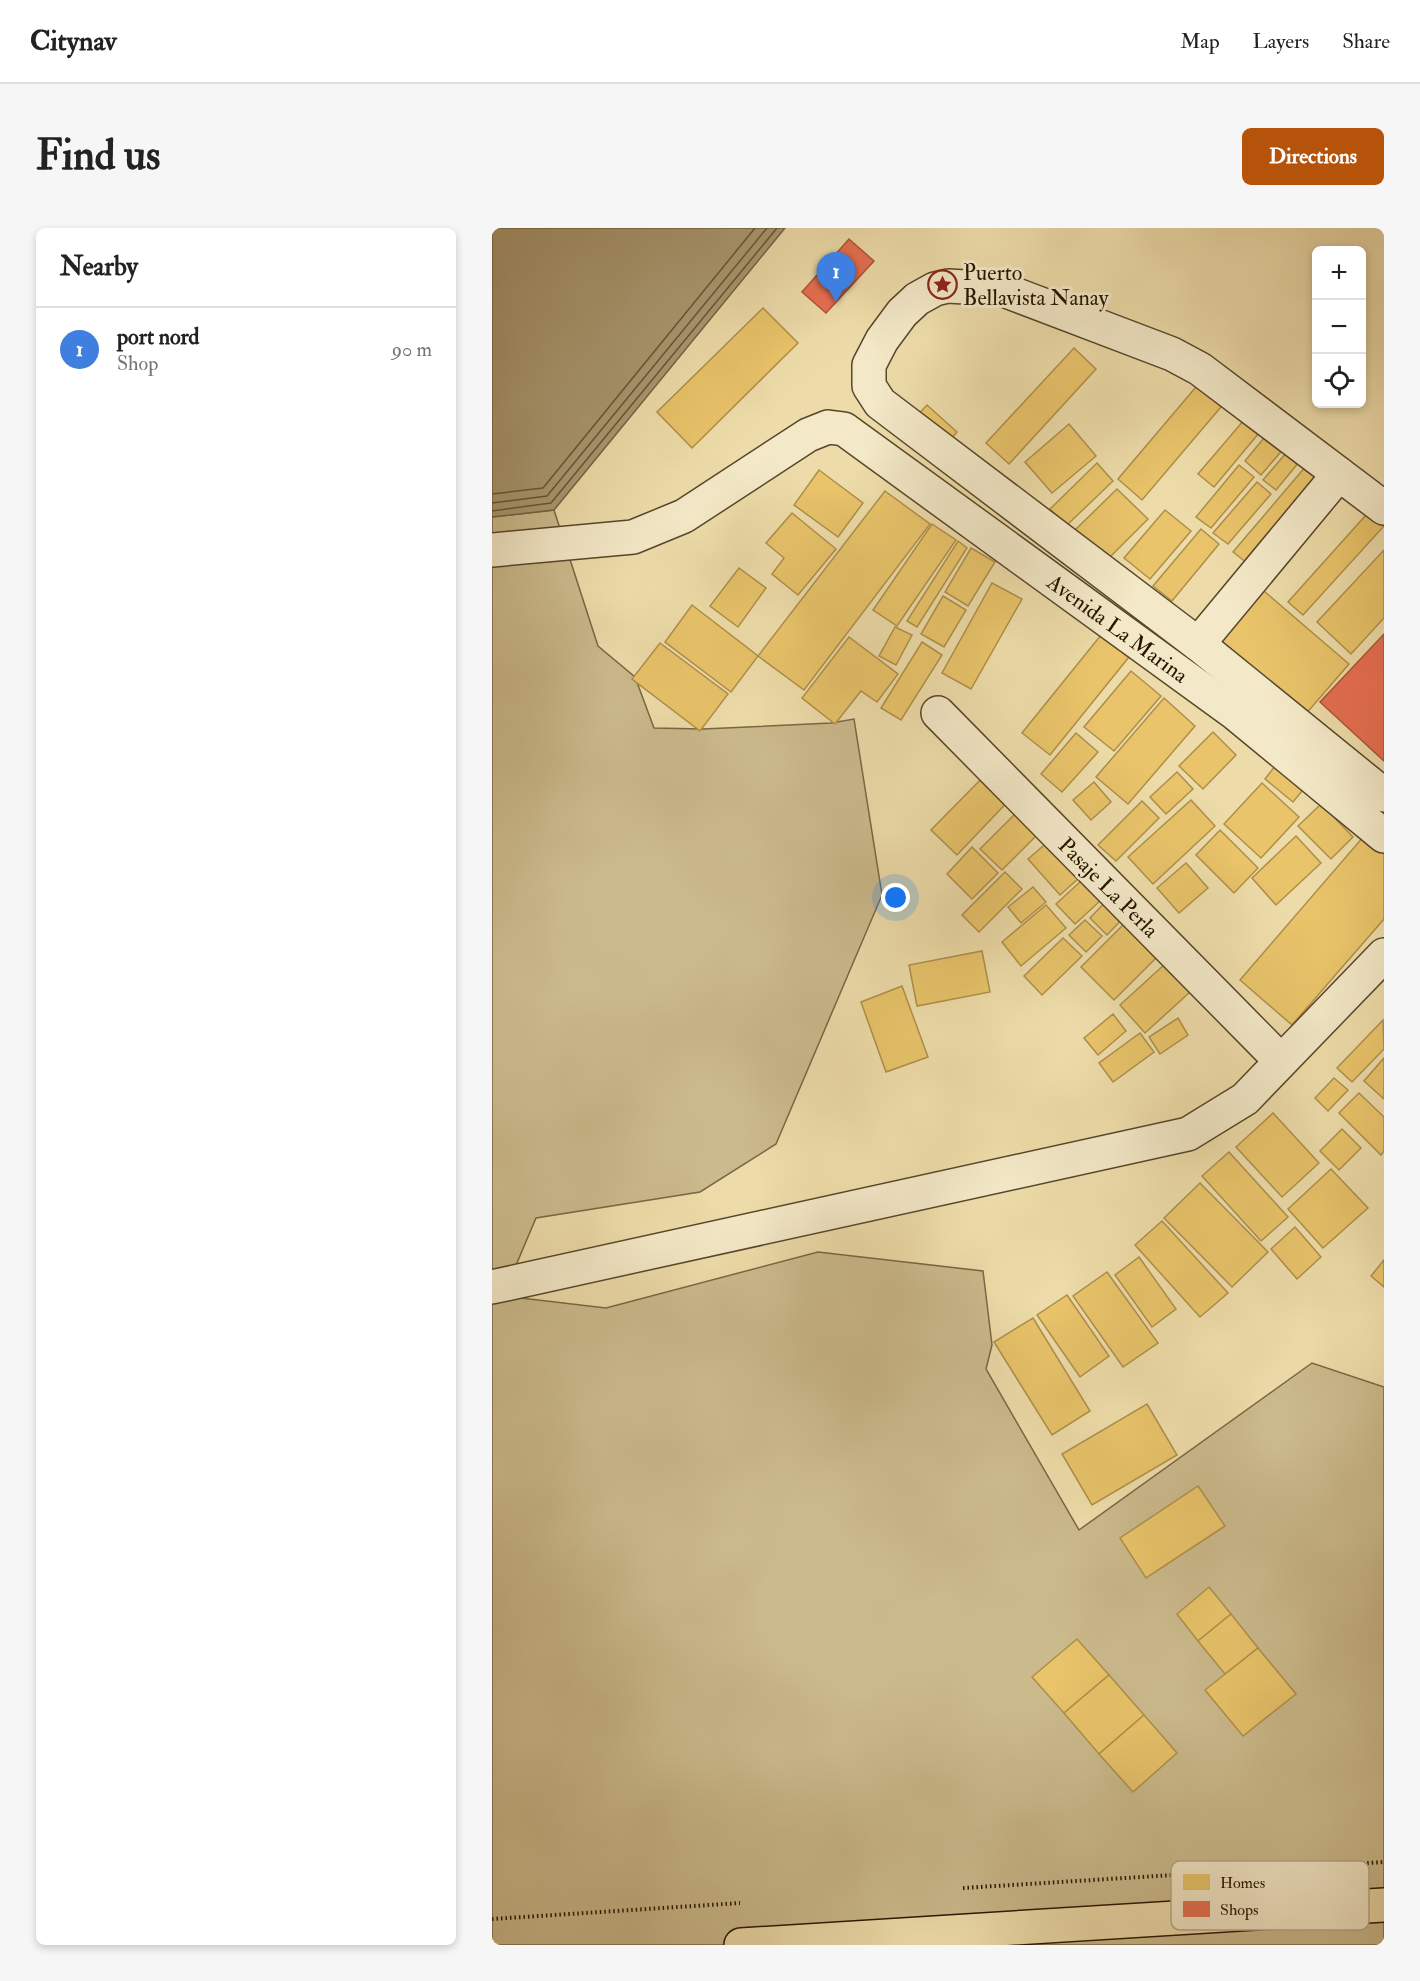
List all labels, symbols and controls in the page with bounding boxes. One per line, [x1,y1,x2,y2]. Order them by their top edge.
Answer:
text: Citynav [30,24,117,59]
text: Map [1180,28,1220,55]
text: Layers [1253,28,1309,55]
text: Share [1342,28,1390,55]
button: Directions [1242,128,1384,185]
text: Find us [36,130,160,182]
map controls [1312,246,1366,408]
button: + [1312,246,1366,300]
text: Nearby [60,251,138,283]
pin: 1 [816,253,856,302]
place label: Puerto Bellavista Nanay [963,259,1109,312]
place icon: Puerto Bellavista Nanay [926,269,958,301]
button: − [1312,300,1366,354]
text: port nord [117,323,199,351]
text: 1 [76,337,83,362]
text: 90 m [392,337,432,362]
text: Shop [117,351,158,376]
button: locate [1312,354,1366,408]
street label: Avenida La Marina [1041,568,1194,690]
street label: Pasaje La Perla [1052,832,1165,945]
your location [881,883,910,912]
legend [1171,1861,1369,1930]
text: Homes [1220,1873,1265,1893]
text: Shops [1220,1900,1259,1921]

